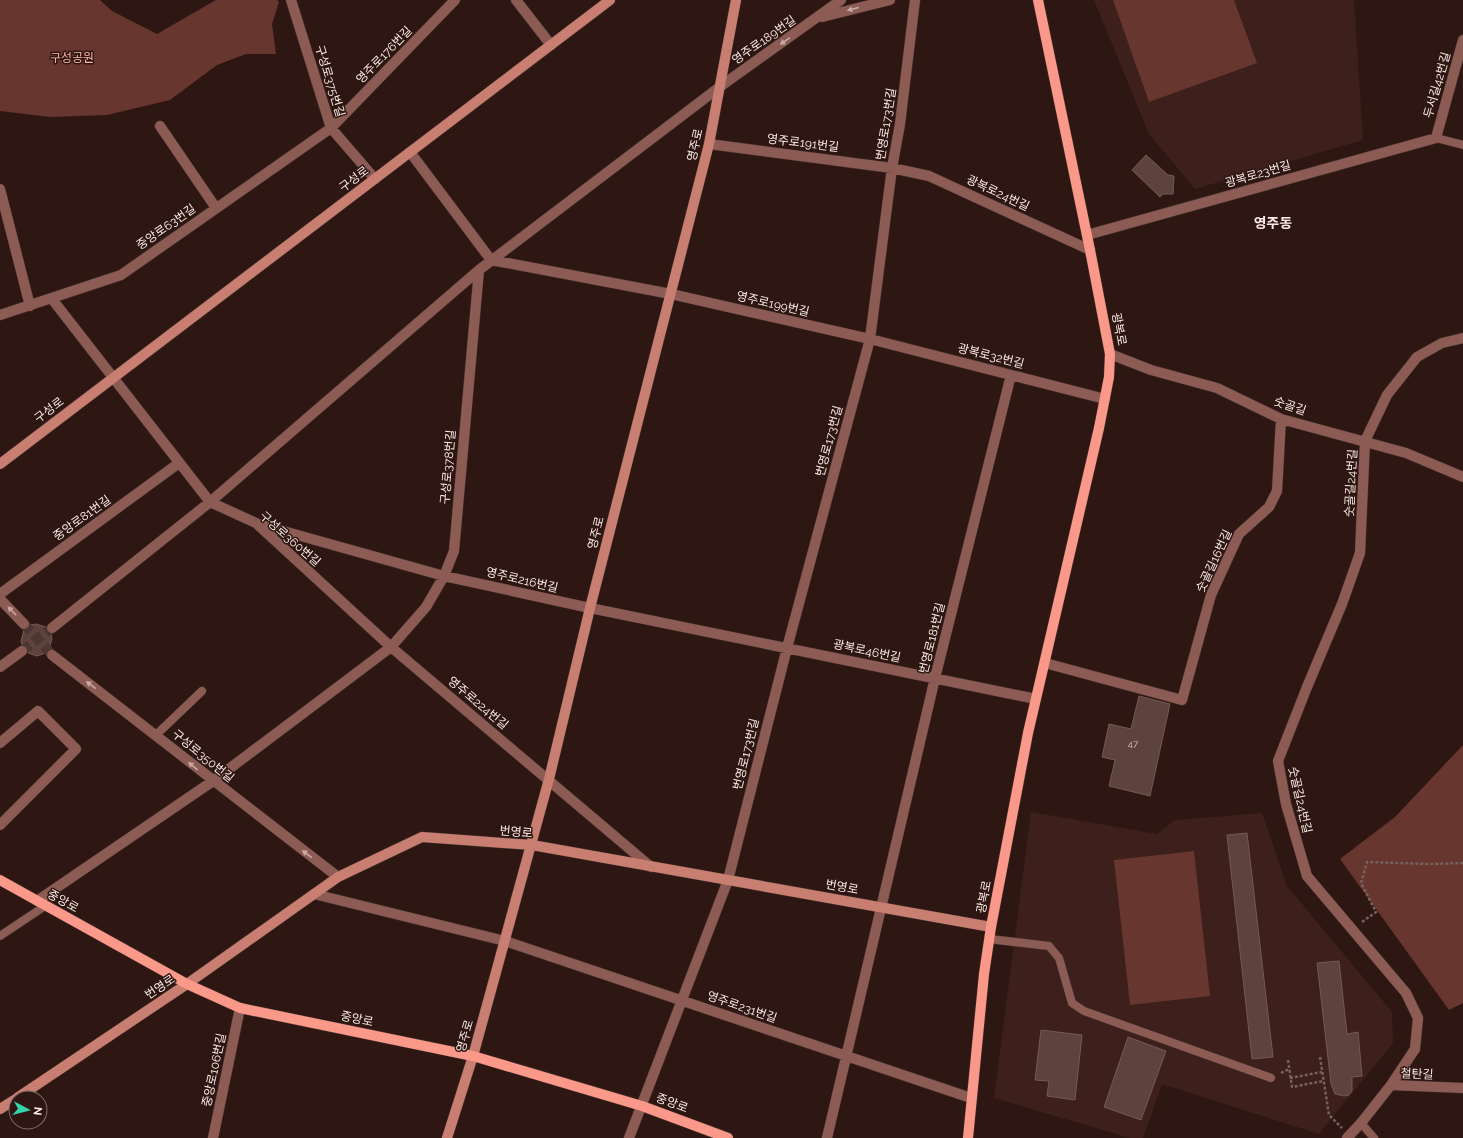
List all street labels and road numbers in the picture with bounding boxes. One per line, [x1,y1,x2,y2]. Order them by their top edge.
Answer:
street label: 영주로189번길 [729,13,799,67]
street label: 영주로176번길 [353,24,415,86]
street label: 구성로375번길 [312,43,348,119]
street label: 두서길42번길 [1421,50,1453,120]
street label: 번영로173번길 [873,87,899,161]
street label: 영주로 [684,127,706,163]
street label: 영주로191번길 [766,132,840,154]
street label: 광복로23번길 [1223,158,1293,190]
street label: 구성로 [337,163,371,195]
street label: 광복로24번길 [964,172,1032,214]
street label: 중앙로63번길 [134,202,198,252]
street label: 영주로199번길 [735,289,811,319]
street label: 광복로 [1109,311,1129,347]
street label: 광복로32번길 [956,341,1026,371]
street label: 구성로 [32,394,66,426]
street label: 숫골길 [1272,394,1308,418]
street label: 번영로173번길 [813,404,845,478]
street label: 구성로378번길 [438,429,458,505]
street label: 숫골길24번길 [1342,449,1360,517]
street label: 중앙로81번길 [51,493,113,543]
street label: 구성로360번길 [257,509,323,569]
street label: 영주로 [585,515,607,551]
street label: 숫골길16번길 [1193,527,1235,595]
street label: 영주로216번길 [484,565,560,595]
street label: 번영로181번길 [916,601,948,675]
street label: 광복로46번길 [832,637,902,665]
street label: 영주로224번길 [445,674,511,732]
street label: 번영로173번길 [730,717,762,791]
street label: 구성로350번길 [169,727,237,785]
street label: 숫골길24번길 [1286,765,1314,835]
street label: 번영로 [499,824,533,840]
street label: 번영로 [824,877,860,897]
street label: 광복로 [974,879,994,915]
street label: 중앙로 [45,887,81,915]
street label: 번영로 [142,972,178,1002]
street label: 영주로231번길 [705,988,779,1026]
street label: 중앙로 [339,1009,375,1029]
street label: 영주로 [454,1018,476,1054]
street label: 중앙로106번길 [199,1032,229,1108]
street label: 철탄길 [1400,1066,1434,1082]
street label: 중앙로 [654,1091,690,1115]

